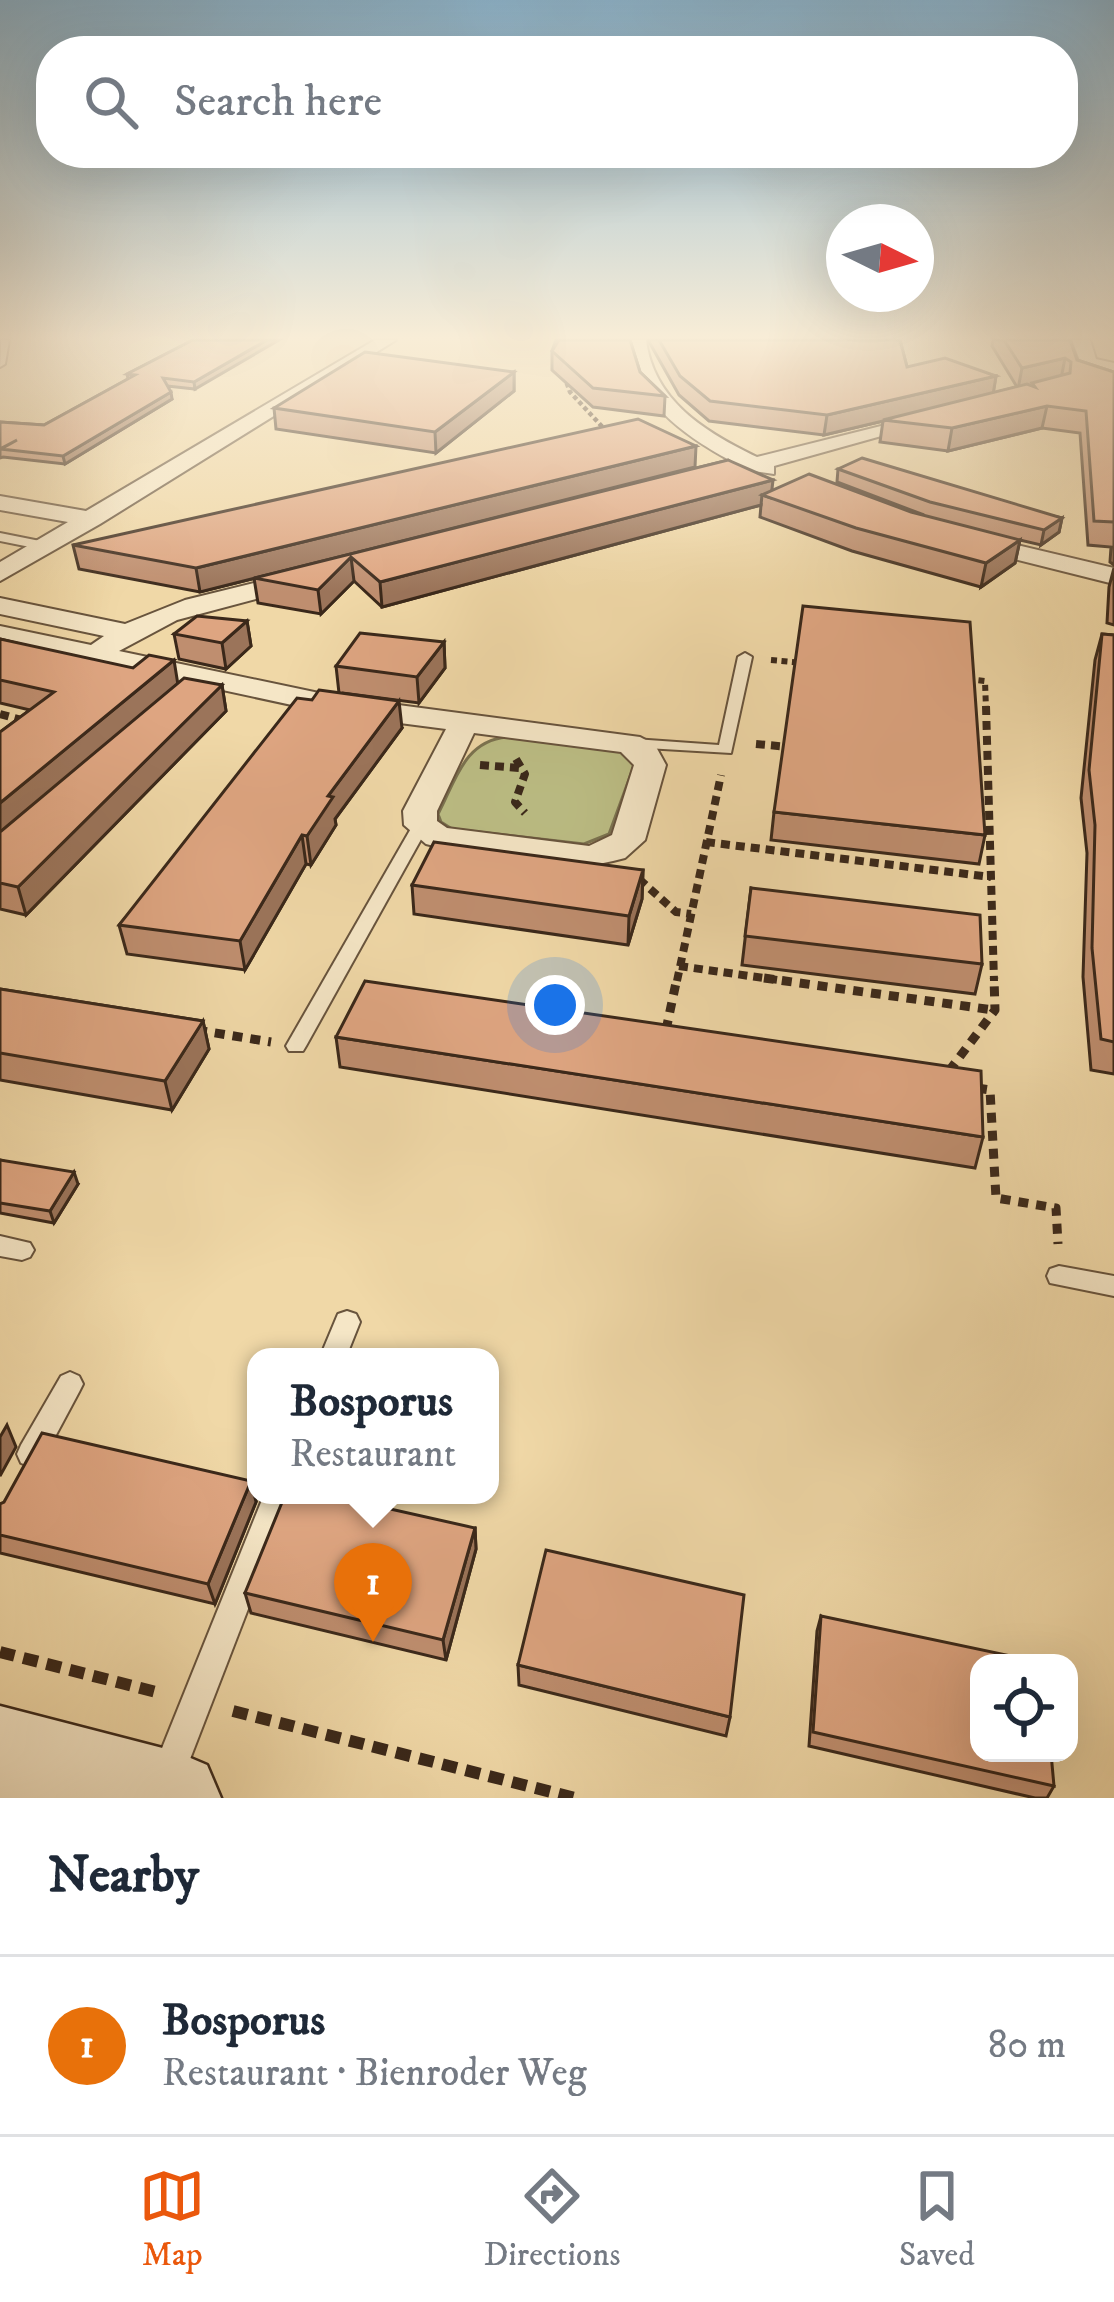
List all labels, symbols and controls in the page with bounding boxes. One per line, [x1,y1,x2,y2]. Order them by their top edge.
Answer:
search box [36,36,1078,168]
icon: search [78,69,144,135]
text: Search here [174,74,382,130]
north arrow [826,204,934,312]
your location [525,975,585,1035]
popup [247,1348,499,1504]
text: Bosporus [290,1374,453,1430]
text: Restaurant [290,1430,456,1479]
pin: 1 [334,1543,412,1642]
map controls [970,1654,1078,1762]
button: locate [970,1654,1078,1762]
text: Nearby [48,1844,199,1908]
text: Bosporus [162,1993,325,2049]
text: 1 [80,2021,94,2070]
text: 80 m [988,2021,1066,2070]
text: Restaurant · Bienroder Weg [162,2049,587,2098]
tab: Map [139,2163,205,2276]
tab: Directions [484,2163,620,2276]
tab: Saved [899,2163,975,2276]

